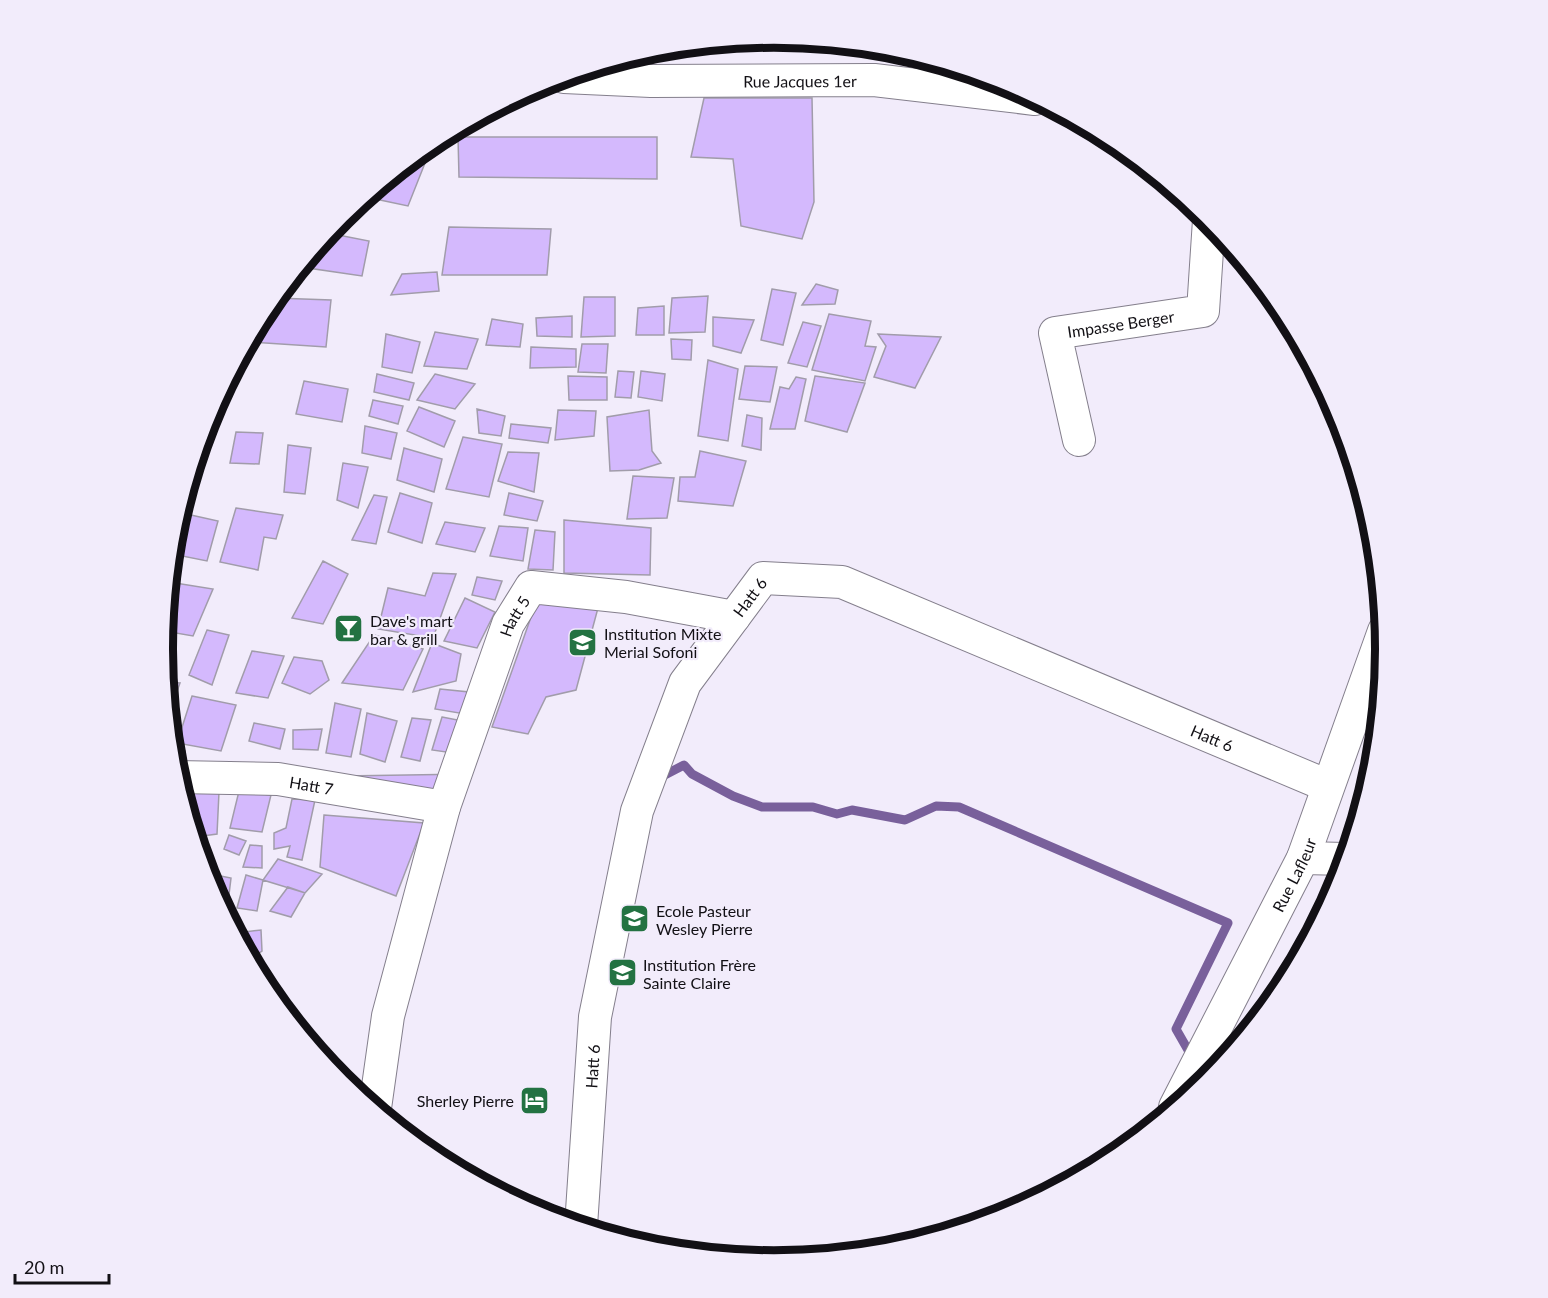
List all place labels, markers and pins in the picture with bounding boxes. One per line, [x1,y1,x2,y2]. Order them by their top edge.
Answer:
place label: Dave's mart bar & grill [370,611,453,648]
bar icon: Dave's mart bar & grill [333,613,365,645]
place label: Institution Mixte Merial Sofoni [604,624,721,661]
school or university icon: Institution Mixte Merial Sofoni [567,626,599,658]
place label: Ecole Pasteur Wesley Pierre [656,901,753,938]
school or university icon: Ecole Pasteur Wesley Pierre [619,903,651,935]
place label: Institution Frère Sainte Claire [643,955,756,992]
school or university icon: Institution Frère Sainte Claire [606,957,638,989]
hotel icon: Sherley Pierre [519,1084,551,1116]
place label: Sherley Pierre [417,1091,514,1110]

